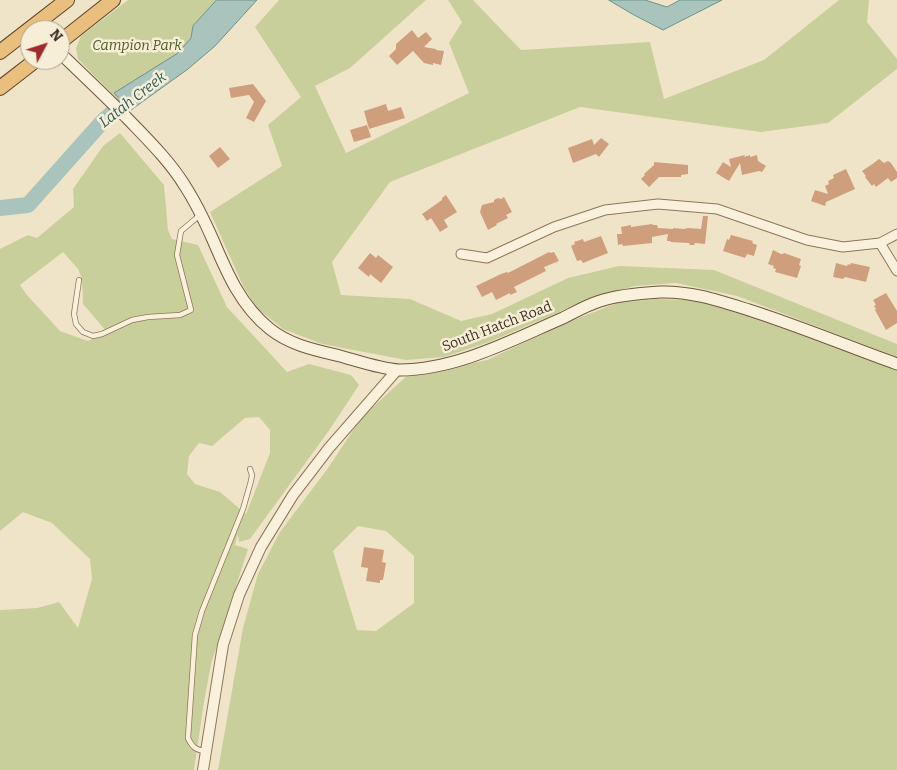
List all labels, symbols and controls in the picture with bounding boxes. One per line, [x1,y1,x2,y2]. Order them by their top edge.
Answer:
north arrow [20,20,70,70]
text: N [46,26,66,45]
park label: Campion Park [92,38,182,54]
water label: Latah Creek [96,68,170,132]
street label: South Hatch Road [440,298,554,356]

